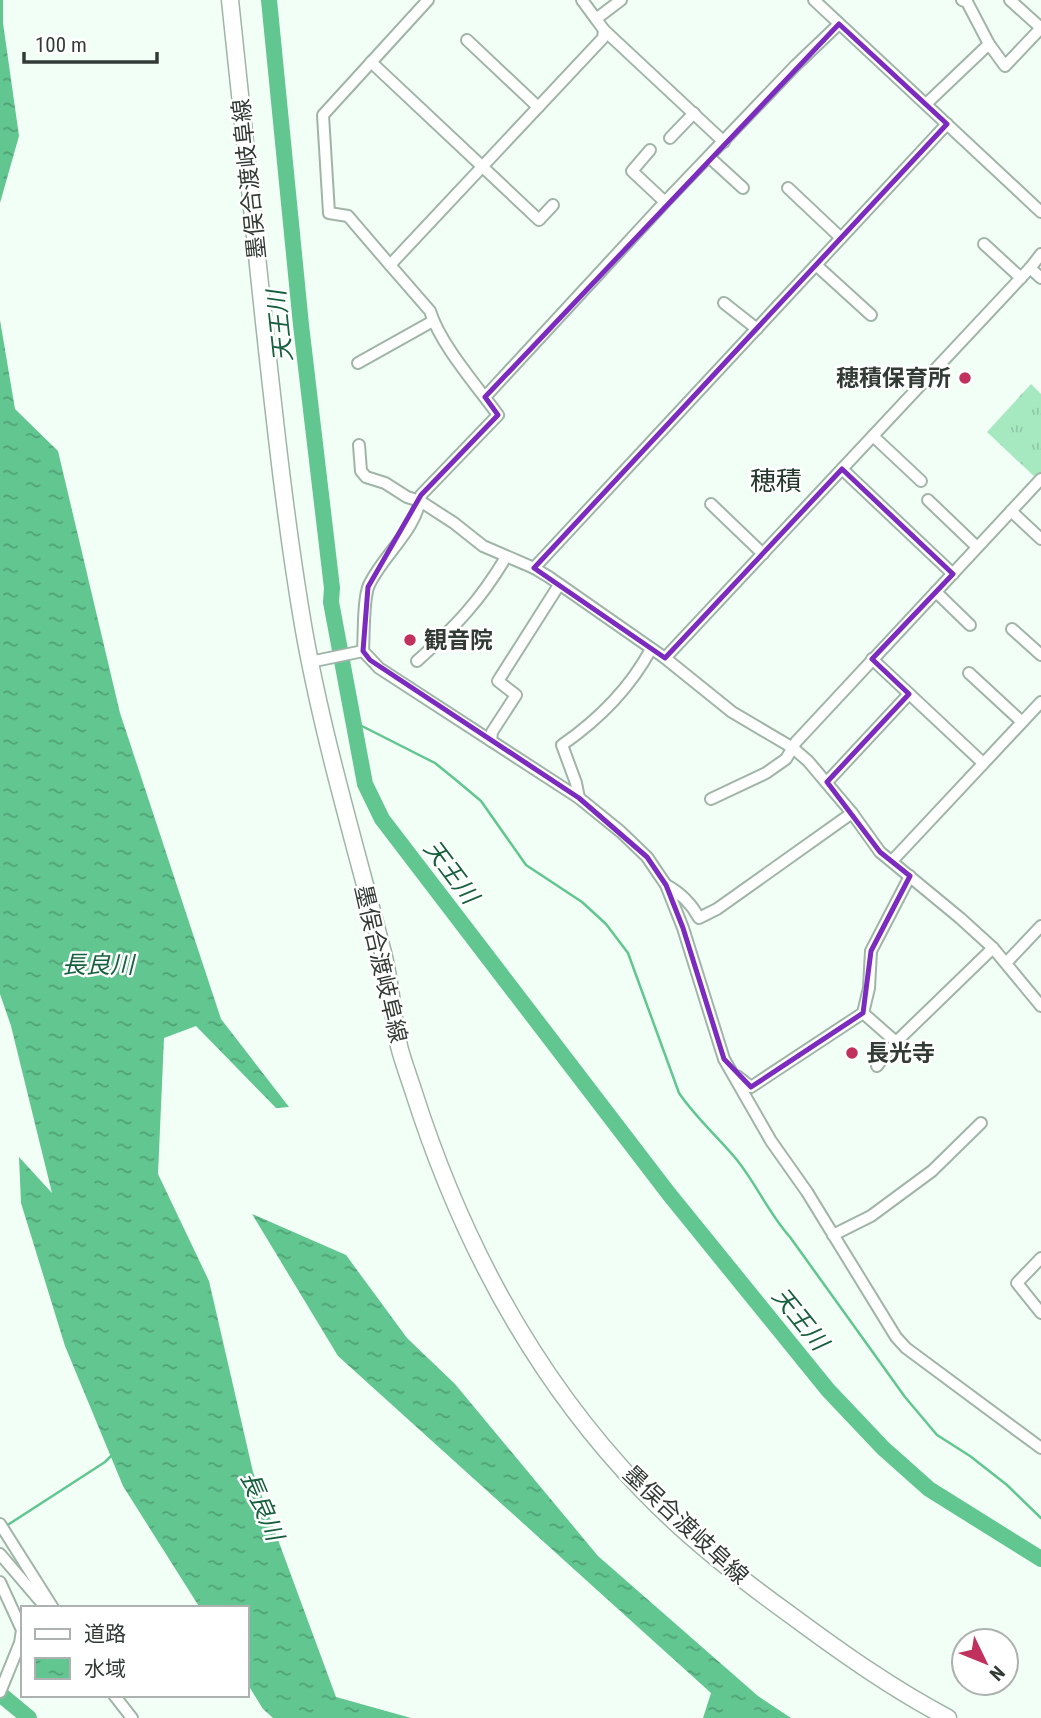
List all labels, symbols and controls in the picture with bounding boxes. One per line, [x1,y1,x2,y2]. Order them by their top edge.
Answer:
scale bar [24,21,158,65]
text: 100 m [35,33,87,57]
street label: 墨俣合渡岐阜線 [228,97,271,260]
water label: 天王川 [262,286,298,363]
place label: 穂積保育所 [836,365,951,392]
marker: 穂積保育所 [957,370,973,386]
district label: 穂積 [750,466,802,496]
place label: 観音院 [424,627,493,654]
marker: 観音院 [402,632,418,648]
water label: 天王川 [418,835,486,912]
street label: 墨俣合渡岐阜線 [349,883,412,1046]
water label: 長良川 [62,951,137,979]
place label: 長光寺 [866,1040,935,1067]
marker: 長光寺 [844,1045,860,1061]
water label: 天王川 [766,1282,835,1358]
street label: 墨俣合渡岐阜線 [618,1461,754,1590]
water label: 長良川 [235,1467,290,1547]
legend [21,1606,248,1697]
text: 道路 [84,1622,126,1646]
north arrow [950,1627,1020,1697]
text: 水域 [84,1657,126,1681]
text: N [985,1661,1009,1685]

